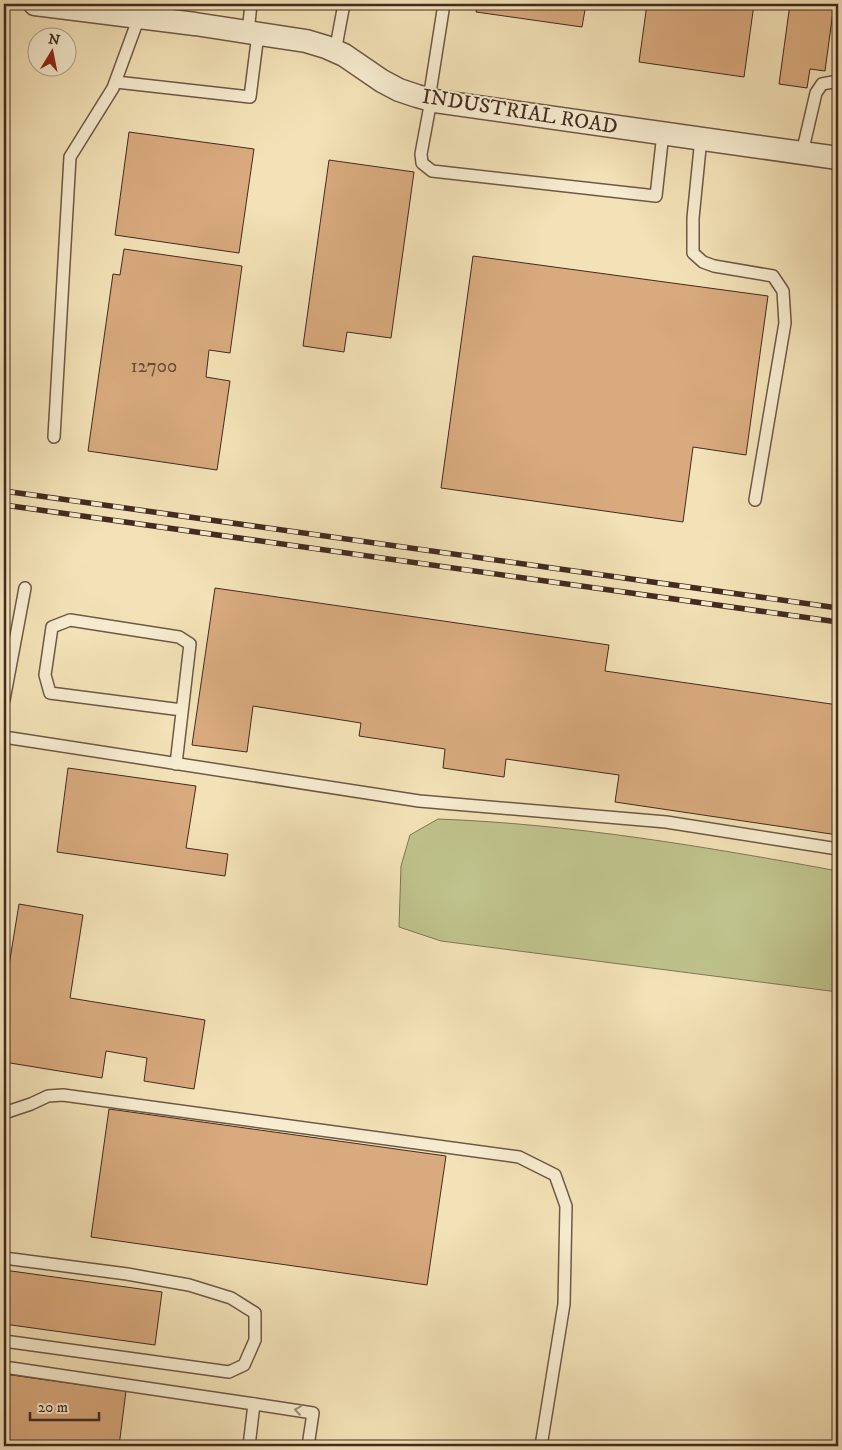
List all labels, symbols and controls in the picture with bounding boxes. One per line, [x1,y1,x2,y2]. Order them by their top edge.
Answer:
north arrow [28,28,78,78]
text: N [47,30,62,50]
street label: INDUSTRIAL ROAD [420,84,620,140]
house number: 12700 [131,355,177,378]
scale bar [30,1390,99,1422]
text: 20 m [38,1398,68,1417]
one-way arrow [294,1406,303,1416]

